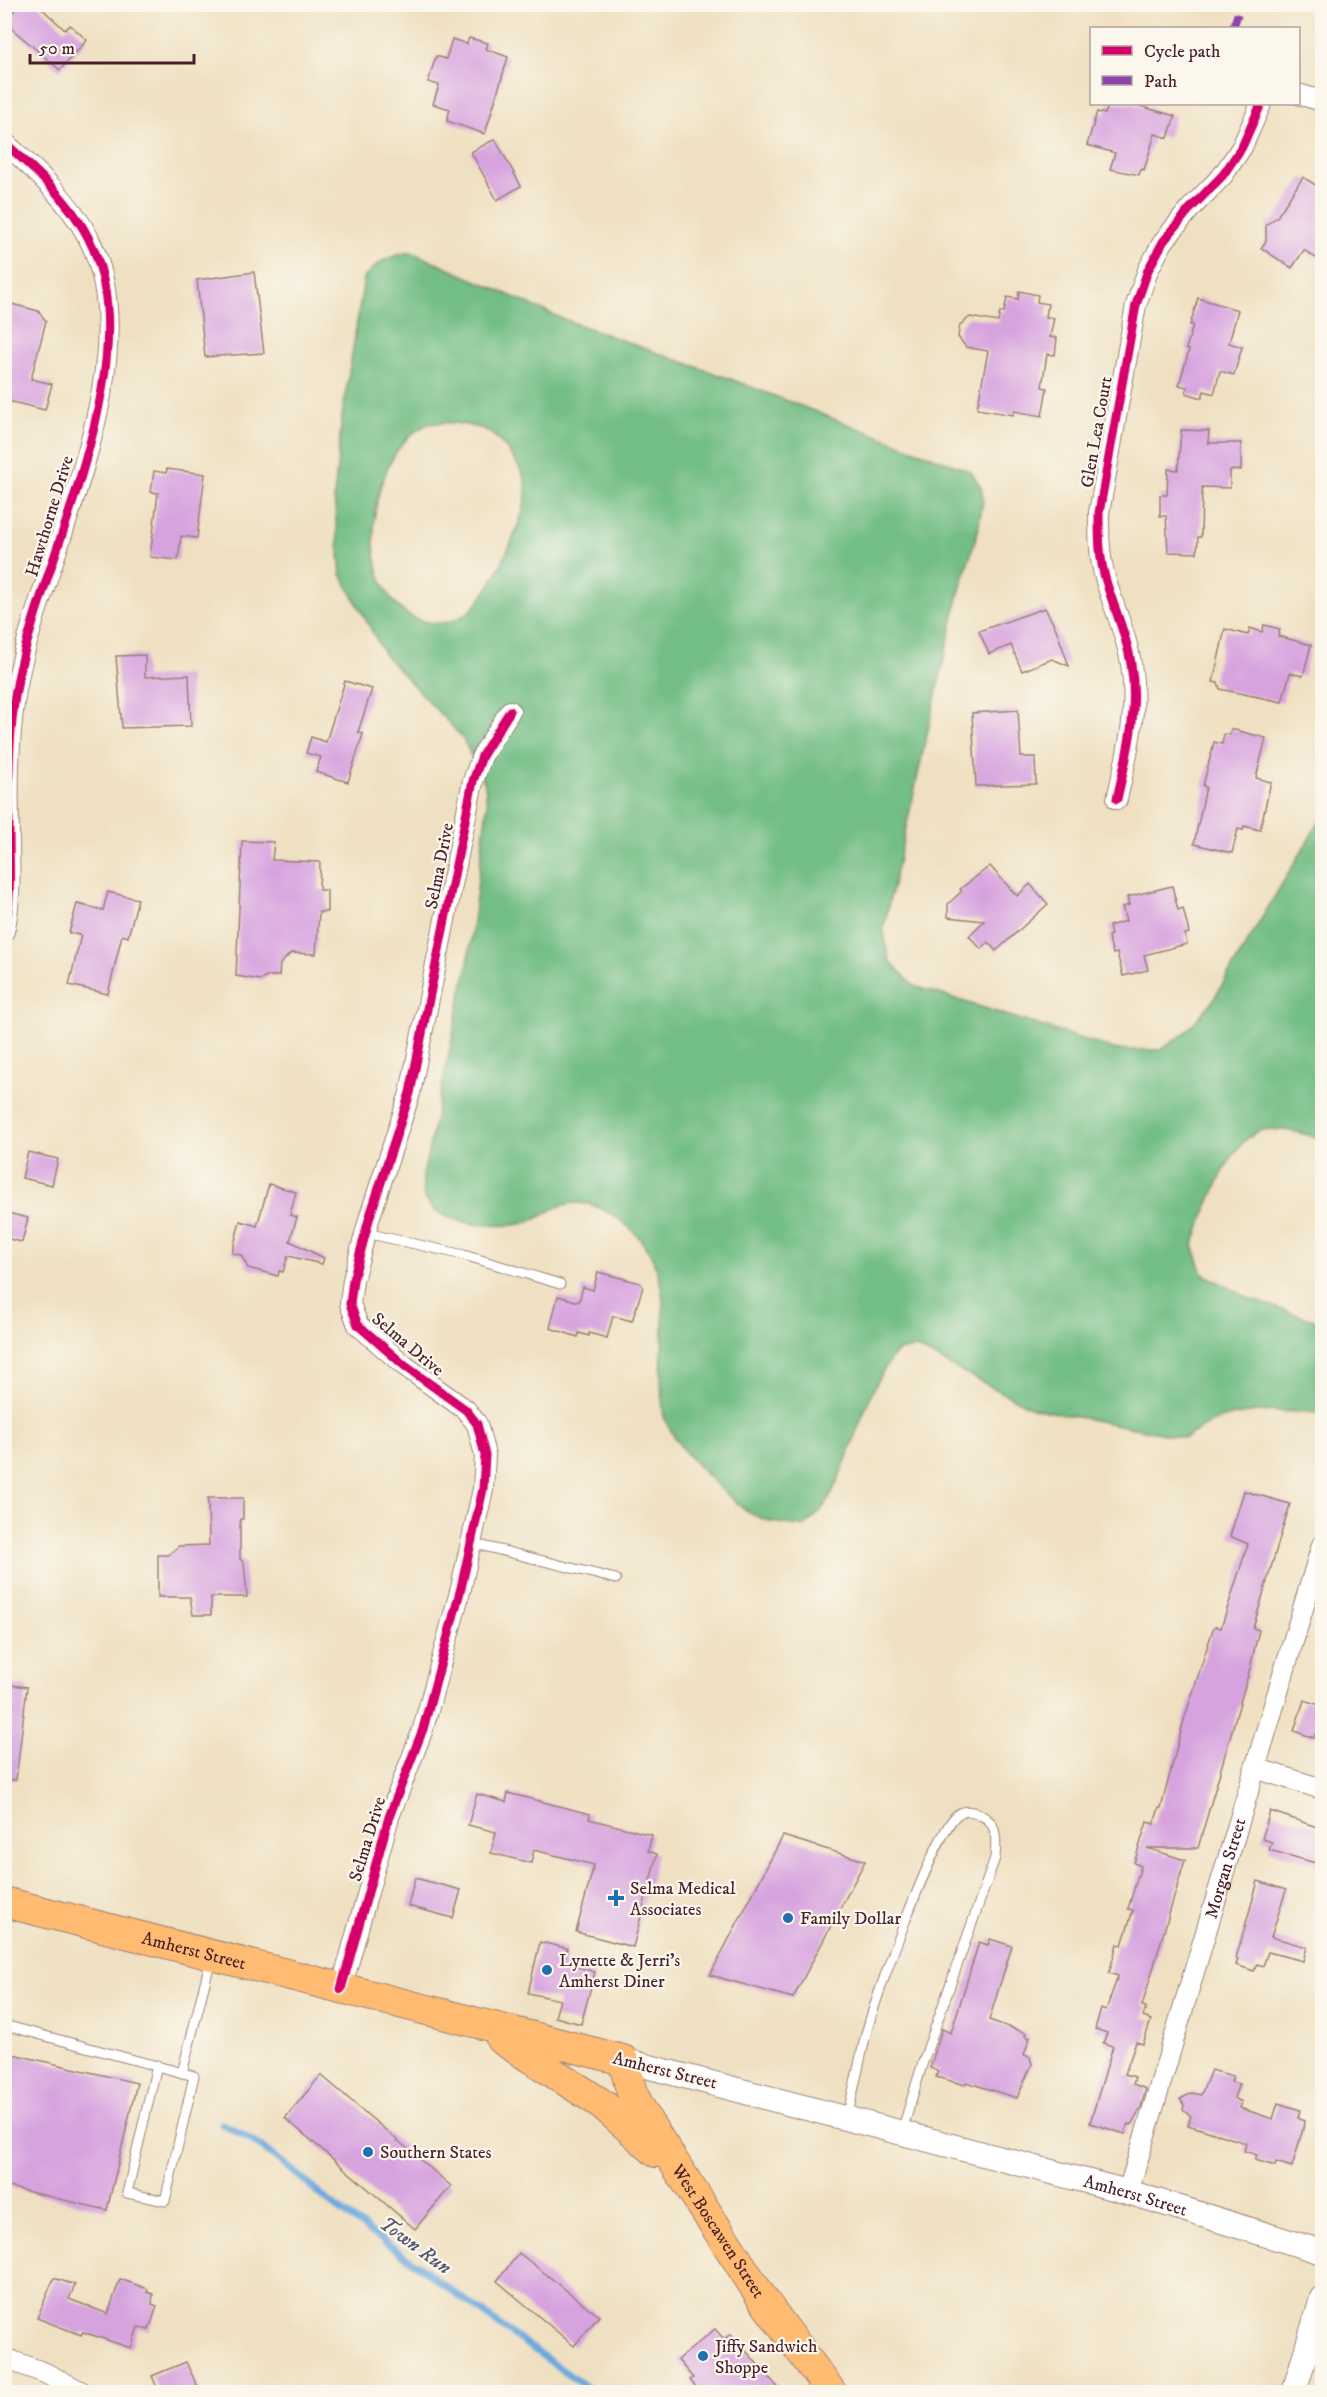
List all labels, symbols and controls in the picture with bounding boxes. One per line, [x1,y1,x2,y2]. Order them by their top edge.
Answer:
scale bar [30,27,194,65]
legend [1090,27,1300,105]
text: 50 m [39,38,75,60]
text: Cycle path [1144,41,1221,63]
text: Path [1144,71,1178,93]
street label: Glen Lea Court [1076,375,1118,489]
street label: Hawthorne Drive [21,453,79,580]
street label: Selma Drive [421,821,459,911]
street label: Selma Drive [367,1308,448,1381]
street label: Selma Drive [345,1794,391,1884]
street label: Morgan Street [1201,1815,1252,1921]
place label: Selma Medical Associates [630,1878,736,1921]
marker: Selma Medical Associates [607,1889,625,1907]
place label: Family Dollar [800,1908,901,1930]
marker: Family Dollar [781,1911,795,1925]
street label: Amherst Street [139,1928,248,1975]
place label: Lynette & Jerri's Amherst Diner [559,1950,680,1993]
marker: Lynette & Jerri's Amherst Diner [540,1963,554,1977]
street label: Amherst Street [610,2047,719,2095]
place label: Southern States [380,2142,492,2164]
marker: Southern States [361,2145,375,2159]
street label: West Boscawen Street [666,2160,769,2303]
street label: Amherst Street [1081,2171,1190,2222]
water label: Town Run [374,2212,456,2281]
place label: Jiffy Sandwich Shoppe [713,2336,818,2379]
marker: Jiffy Sandwich Shoppe [696,2349,710,2363]

